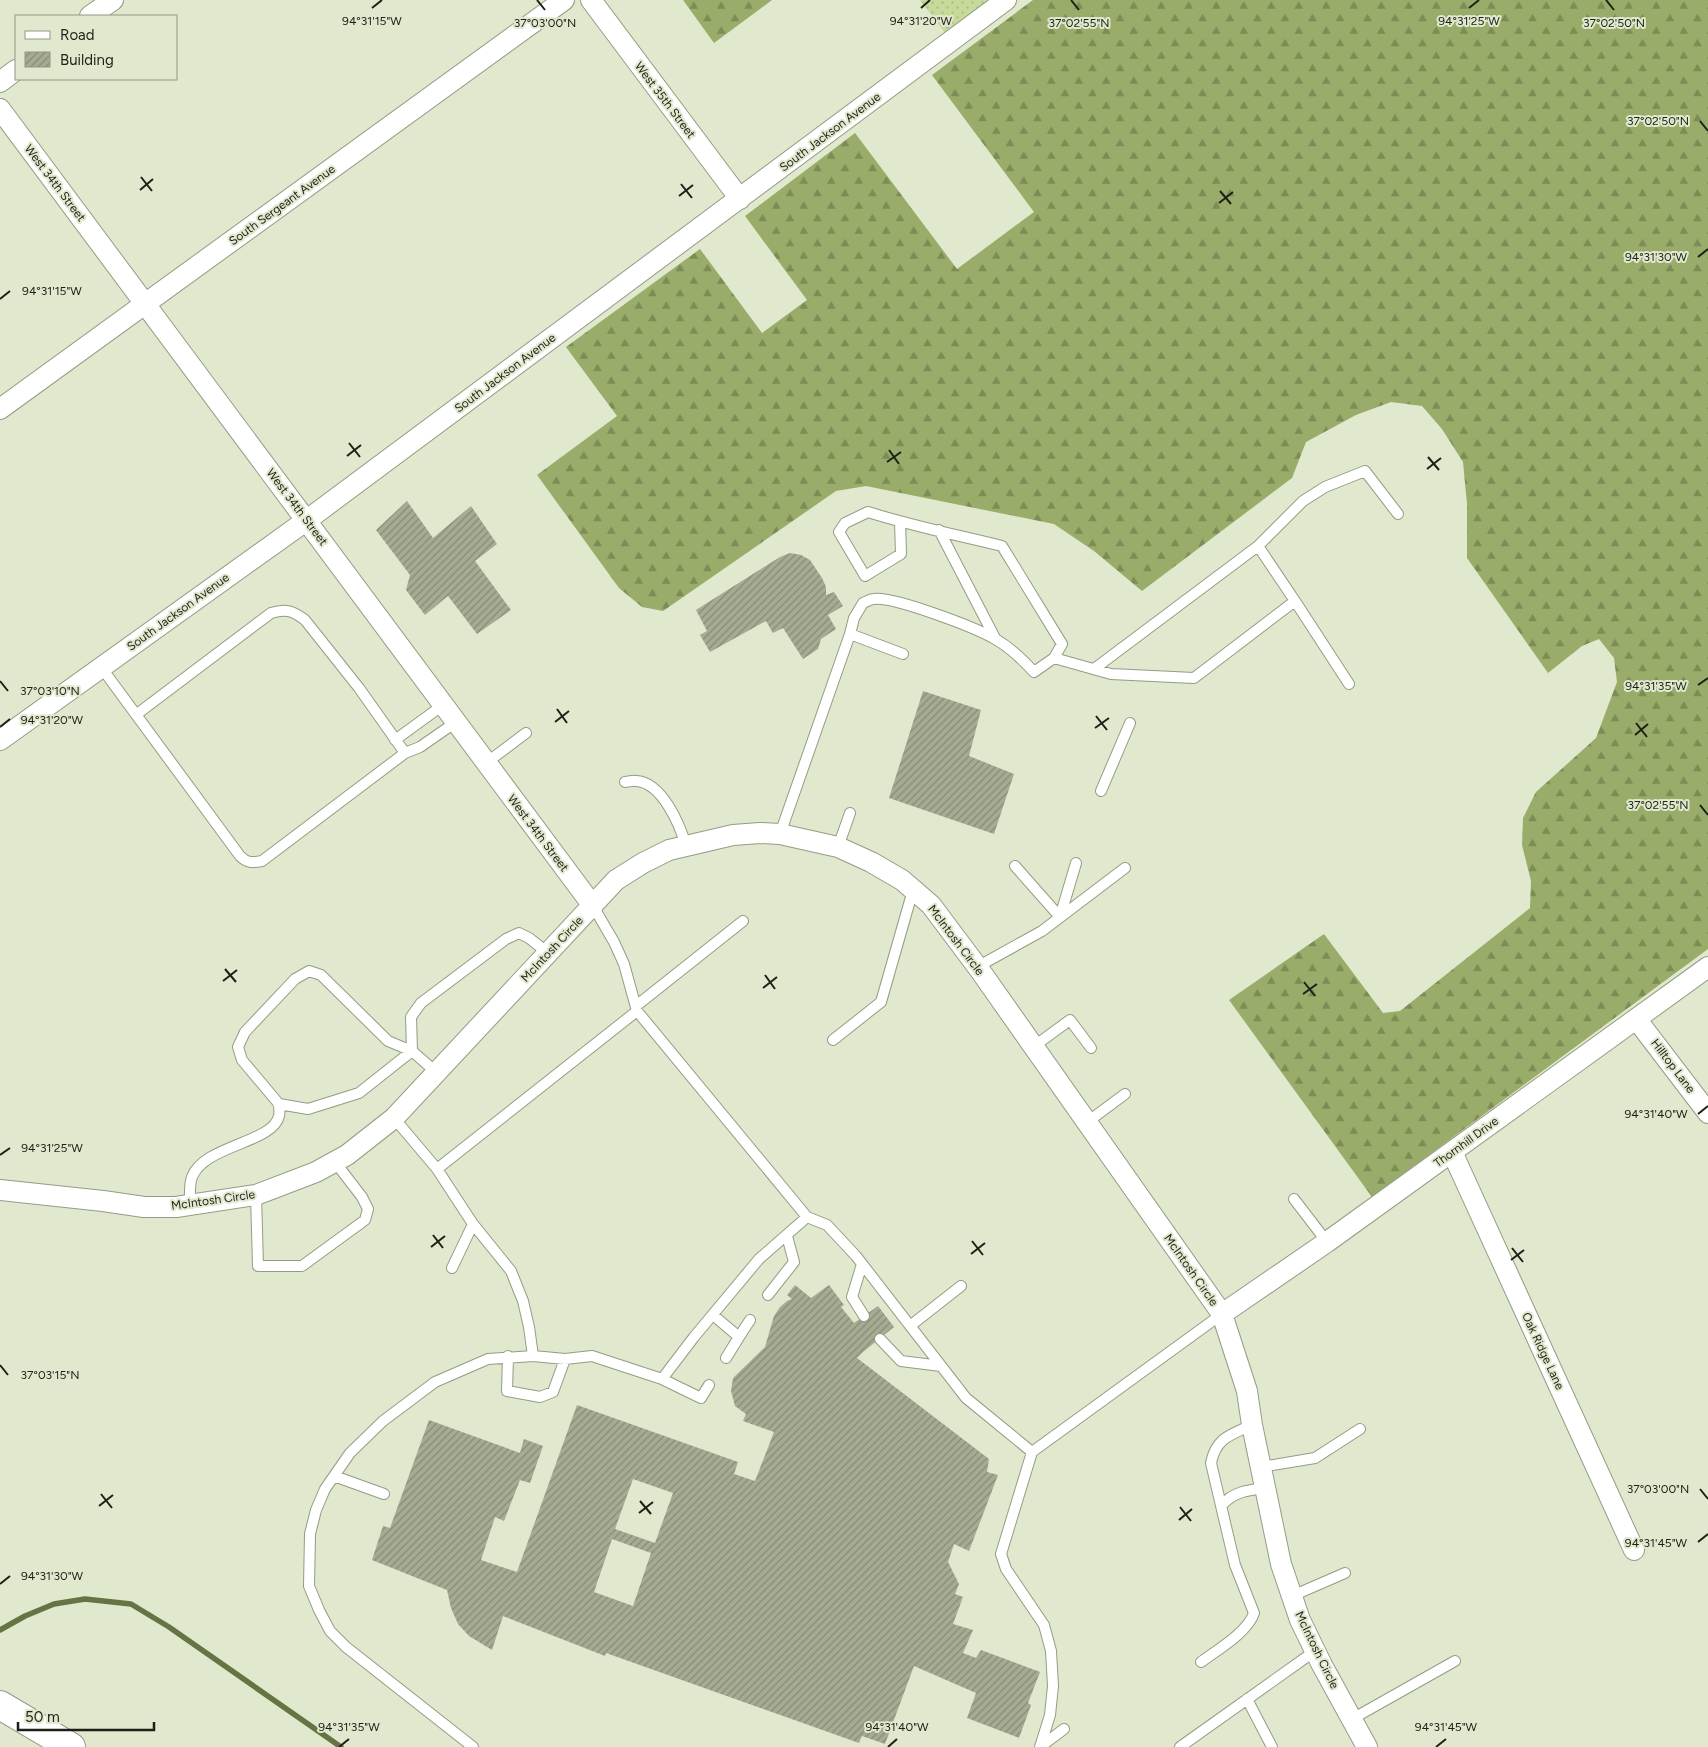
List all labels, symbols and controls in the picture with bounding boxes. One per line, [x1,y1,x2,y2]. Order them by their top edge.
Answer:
text: 94°31'15"W [342,14,402,28]
text: 94°31'20"W [890,14,953,28]
text: 94°31'25"W [1438,14,1500,28]
legend [15,15,178,80]
text: 37°03'00"N [514,16,576,30]
text: 37°02'55"N [1048,16,1110,30]
text: 37°02'50"N [1583,16,1645,30]
text: Road [60,26,95,44]
text: Building [60,51,114,69]
street label: West 35th Street [632,59,699,141]
street label: South Jackson Avenue [777,89,884,174]
text: 37°02'50"N [1627,114,1689,128]
street label: West 34th Street [22,142,89,225]
street label: South Sergeant Avenue [226,162,338,248]
text: 94°31'30"W [1625,250,1688,264]
text: 94°31'15"W [22,284,82,298]
street label: South Jackson Avenue [452,330,559,415]
street label: West 34th Street [264,466,331,549]
street label: South Jackson Avenue [124,570,232,654]
text: 94°31'35"W [1625,679,1687,693]
text: 37°03'10"N [20,684,80,698]
text: 94°31'20"W [21,713,84,727]
street label: West 34th Street [505,792,572,875]
text: 37°02'55"N [1627,798,1689,812]
street label: McIntosh Circle [925,902,987,978]
street label: McIntosh Circle [518,913,586,985]
street label: Hilltop Lane [1648,1036,1698,1096]
text: 94°31'40"W [1624,1107,1688,1121]
street label: Thornhill Drive [1431,1114,1501,1170]
text: 94°31'25"W [21,1141,83,1155]
street label: McIntosh Circle [170,1187,256,1213]
street label: McIntosh Circle [1161,1231,1221,1309]
street label: Oak Ridge Lane [1519,1310,1567,1392]
text: 37°03'15"N [20,1368,80,1382]
text: 37°03'00"N [1627,1482,1689,1496]
text: 94°31'45"W [1625,1536,1688,1550]
text: 94°31'30"W [21,1569,84,1583]
street label: McIntosh Circle [1292,1609,1342,1691]
scale bar [18,1700,154,1732]
text: 50 m [25,1708,60,1726]
text: 94°31'35"W [318,1720,380,1734]
text: 94°31'40"W [865,1720,929,1734]
text: 94°31'45"W [1415,1720,1478,1734]

